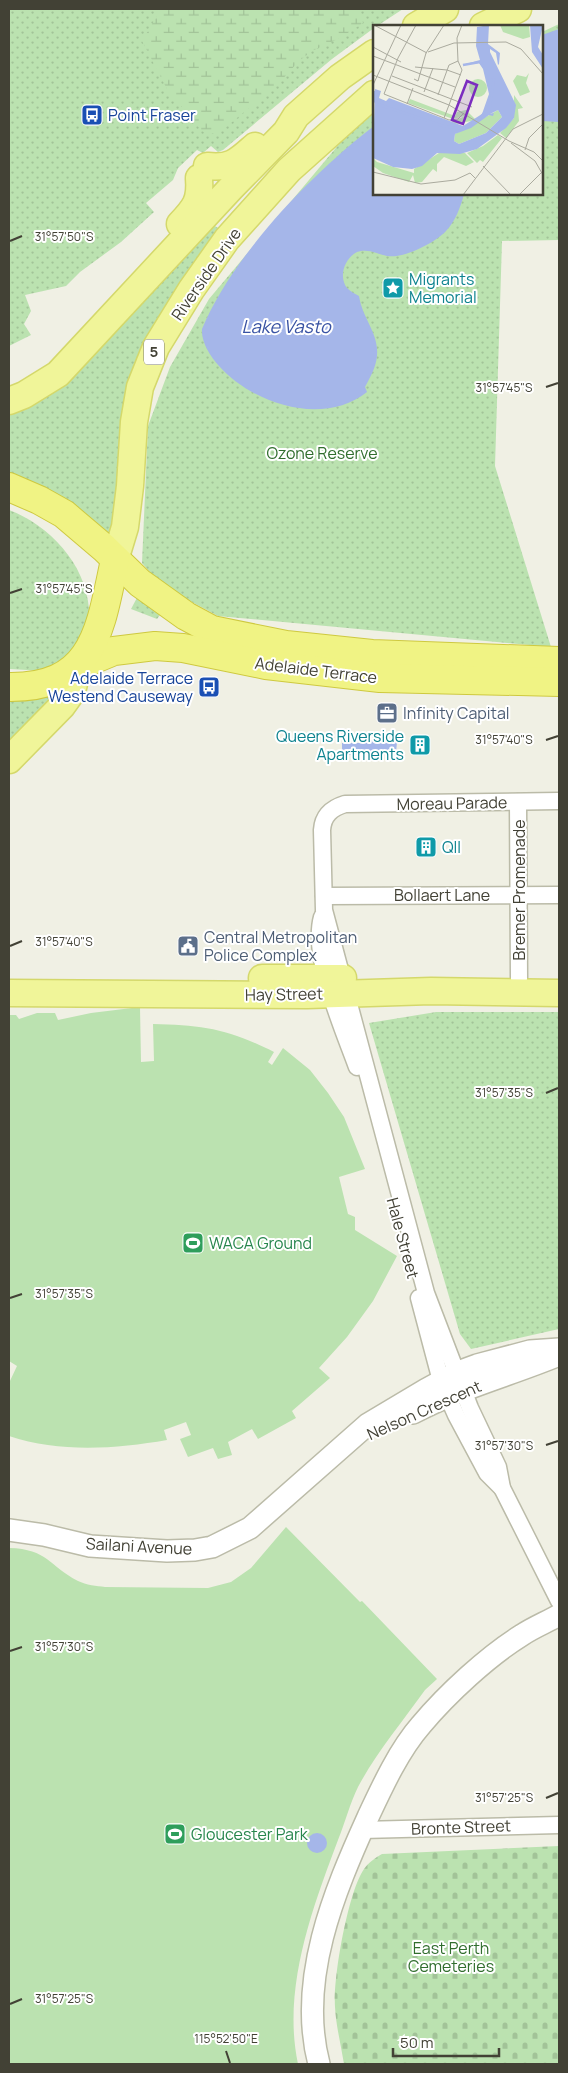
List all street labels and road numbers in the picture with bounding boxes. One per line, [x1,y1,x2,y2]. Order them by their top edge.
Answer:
street label: Riverside Drive [166,223,246,325]
road number: 5 [144,340,164,364]
street label: Adelaide Terrace [254,652,378,688]
street label: Moreau Parade [396,791,508,815]
street label: Bremer Promenade [508,820,530,960]
street label: Bollaert Lane [394,884,490,906]
street label: Hay Street [245,982,323,1006]
street label: Hale Street [382,1195,424,1281]
street label: Nelson Crescent [363,1375,485,1445]
street label: Sailani Avenue [85,1532,193,1560]
street label: Bronte Street [411,1814,511,1840]

